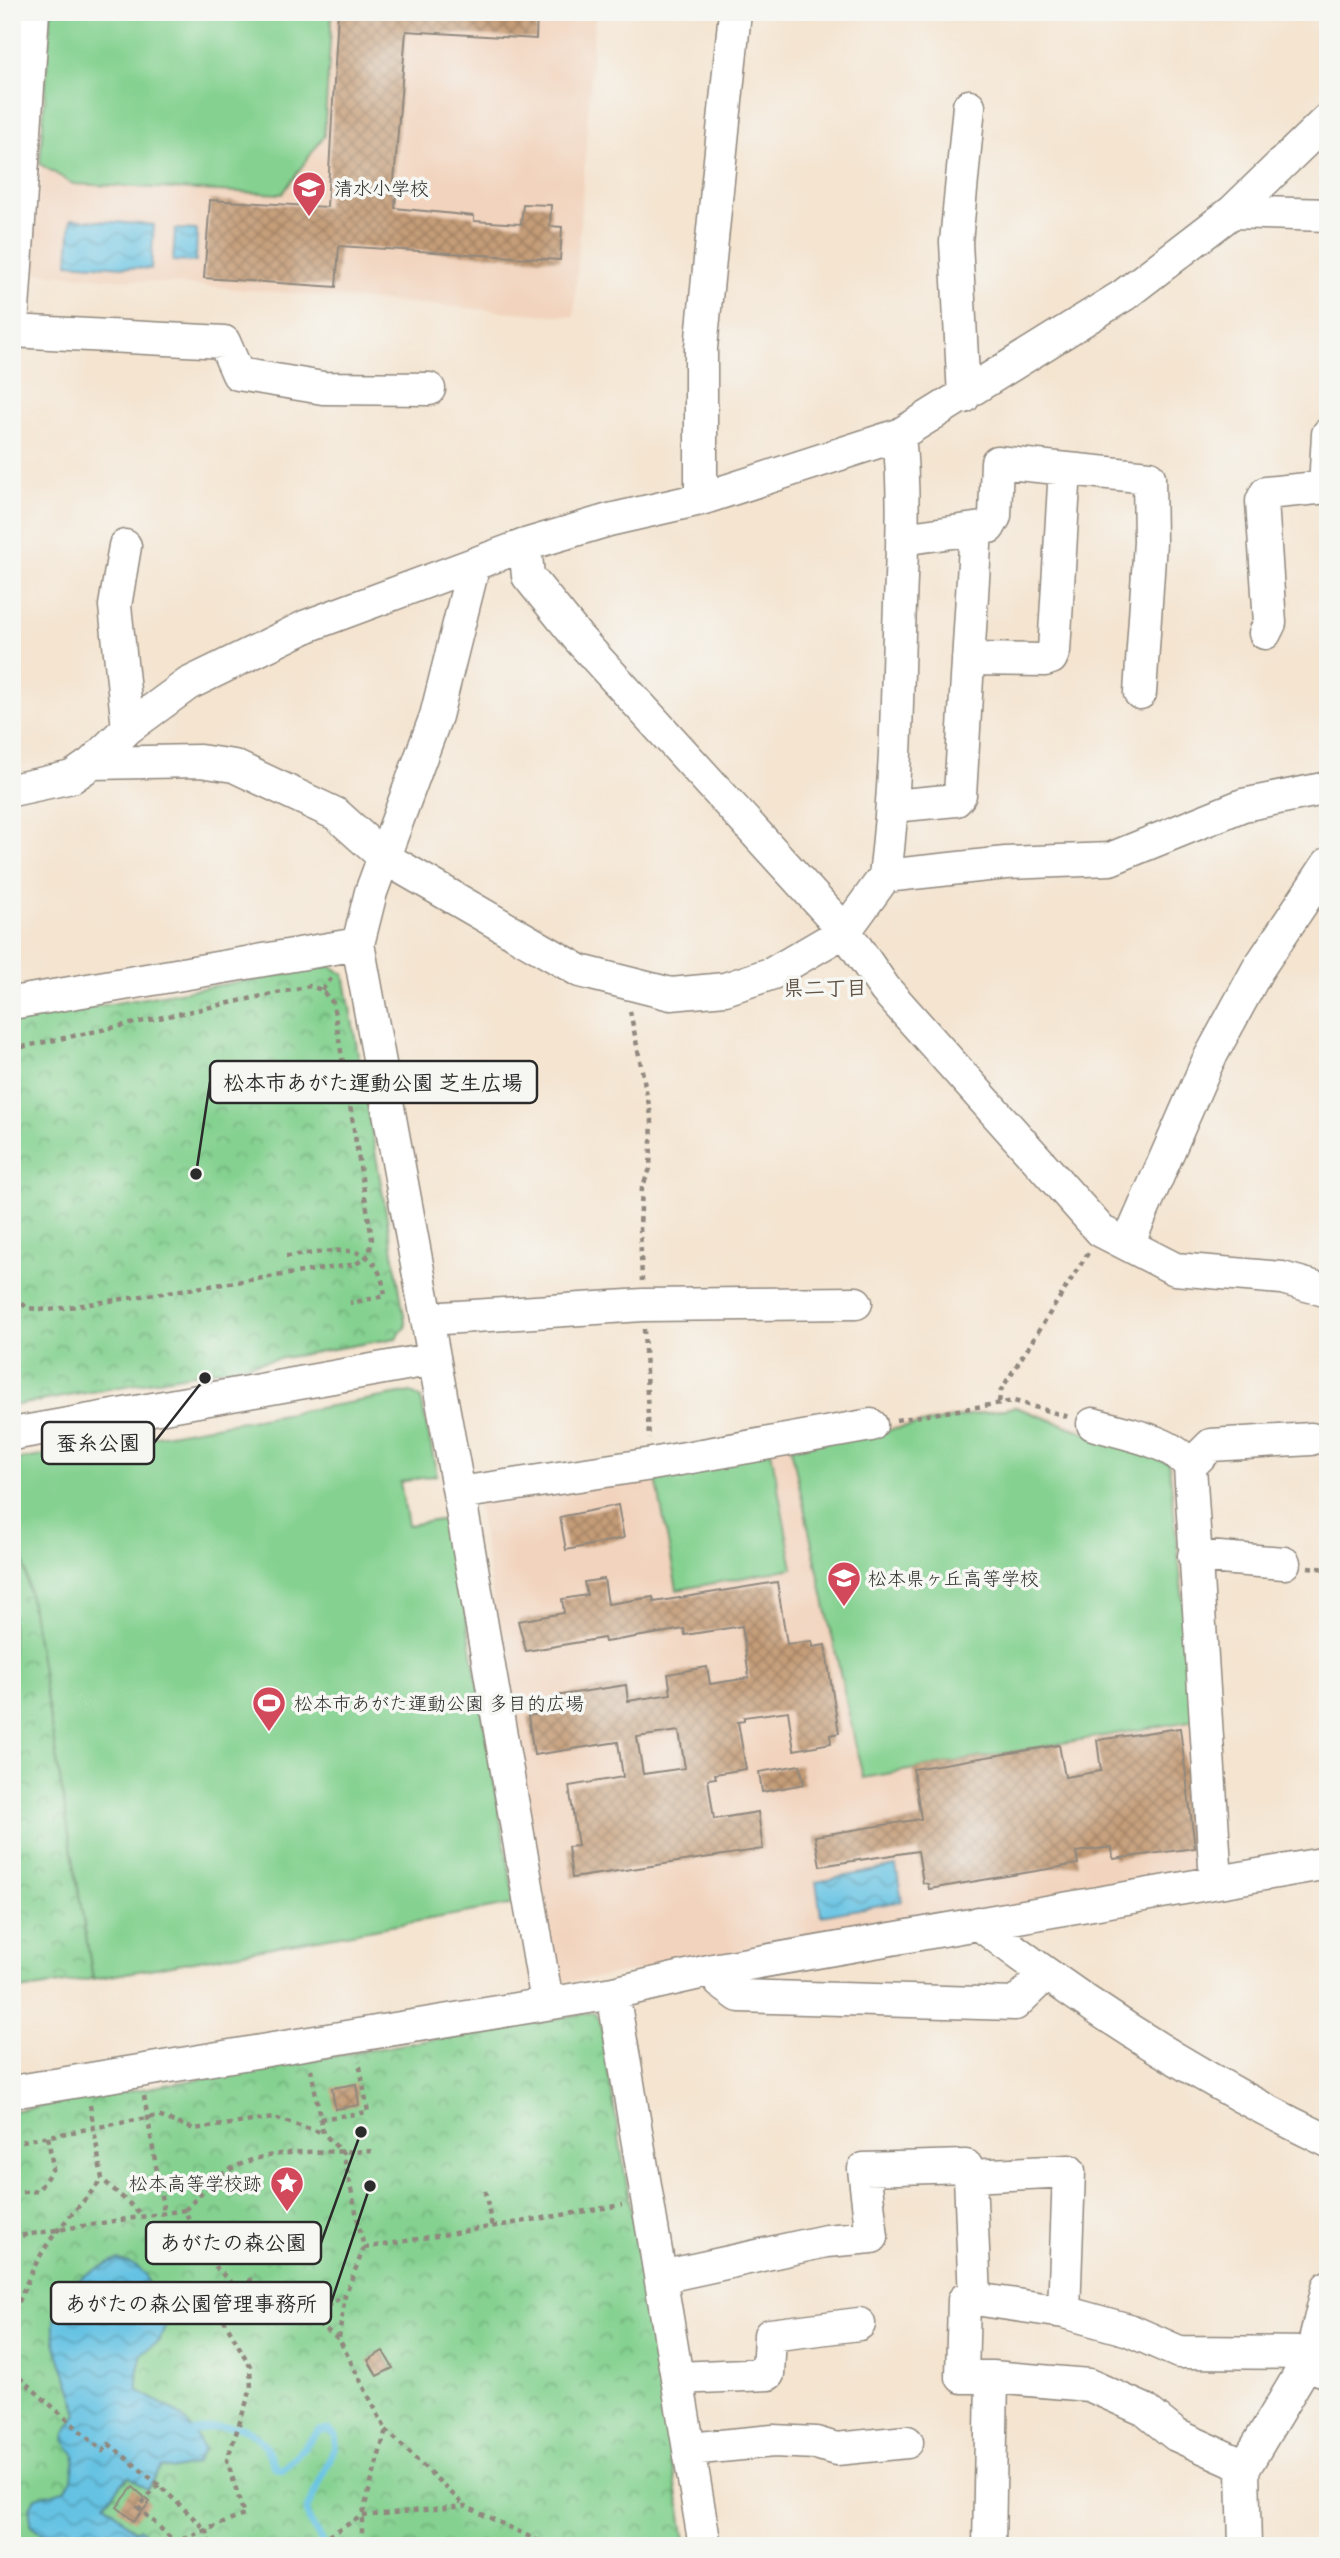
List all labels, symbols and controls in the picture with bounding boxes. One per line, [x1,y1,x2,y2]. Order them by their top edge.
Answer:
school or university icon: 清水小学校 [290,169,328,218]
place label: 清水小学校 [334,172,429,205]
district label: 県二丁目 [783,969,867,1007]
callout: 松本市あがた運動公園 芝生広場 [210,1061,537,1103]
text: 松本市あがた運動公園 芝生広場 [223,1064,523,1102]
callout: 蚕糸公園 [42,1422,154,1464]
text: 蚕糸公園 [56,1424,140,1462]
school or university icon: 松本県ヶ丘高等学校 [825,1559,863,1608]
place label: 松本県ヶ丘高等学校 [868,1562,1039,1595]
sports icon: 松本市あがた運動公園 多目的広場 [250,1684,288,1733]
place label: 松本市あがた運動公園 多目的広場 [294,1687,584,1720]
place icon: 松本高等学校跡 [268,2164,306,2213]
place label: 松本高等学校跡 [129,2167,262,2200]
callout: あがたの森公園 [146,2222,321,2264]
text: あがたの森公園 [160,2224,307,2262]
callout: あがたの森公園管理事務所 [51,2282,331,2324]
text: あがたの森公園管理事務所 [65,2285,317,2323]

